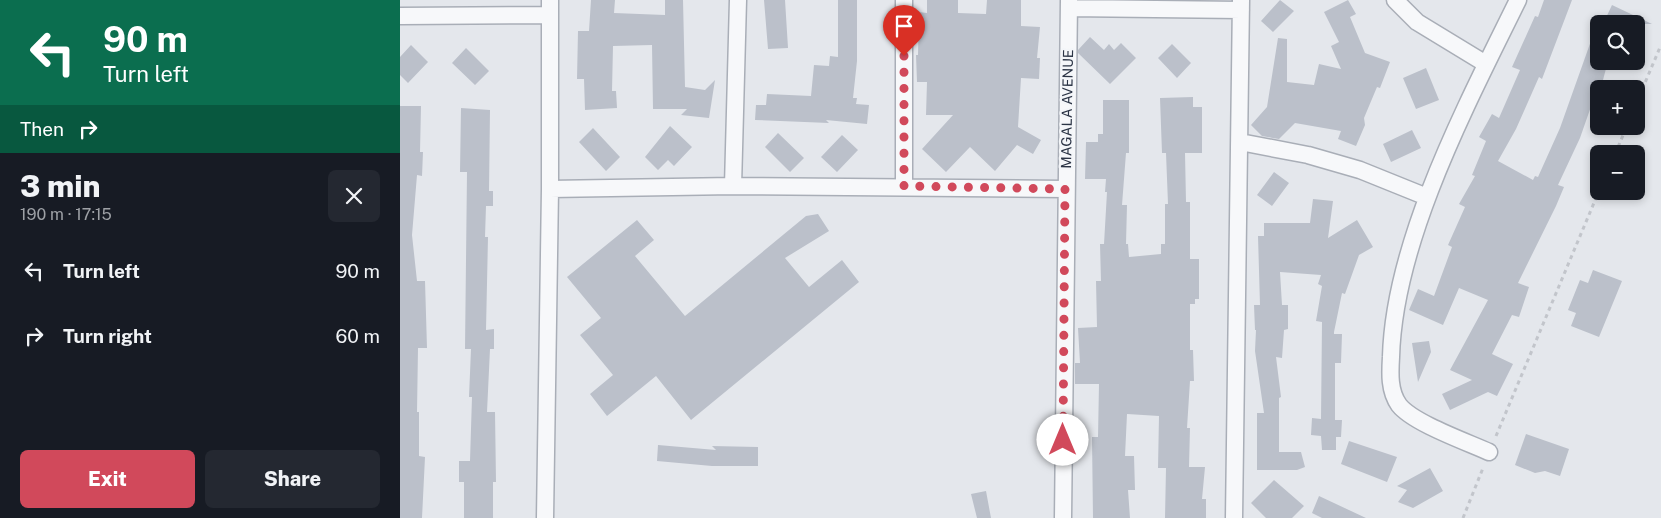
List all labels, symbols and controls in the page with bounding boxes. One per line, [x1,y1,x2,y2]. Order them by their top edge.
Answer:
pin [883,5,925,56]
icon: arrive [890,12,918,40]
map controls [1590,15,1645,200]
button: search [1590,15,1645,70]
text: 90 m [103,19,188,60]
icon: left [20,20,85,85]
street label: MAGALA AVENUE [1058,49,1076,169]
text: Turn left [103,61,189,87]
button: + [1590,80,1645,135]
icon: right [74,115,102,143]
text: Then [20,118,64,140]
button: − [1590,145,1645,200]
text: 3 min [20,168,101,204]
button: close [328,170,380,222]
text: 190 m · 17:15 [20,205,112,224]
icon: left [20,257,48,285]
text: Turn left [63,260,140,282]
text: 90 m [336,260,380,282]
icon: right [20,322,48,350]
text: Turn right [63,325,152,347]
text: 60 m [336,325,380,347]
position arrow [1036,413,1088,465]
button: Exit [20,450,195,508]
button: Share [205,450,380,508]

